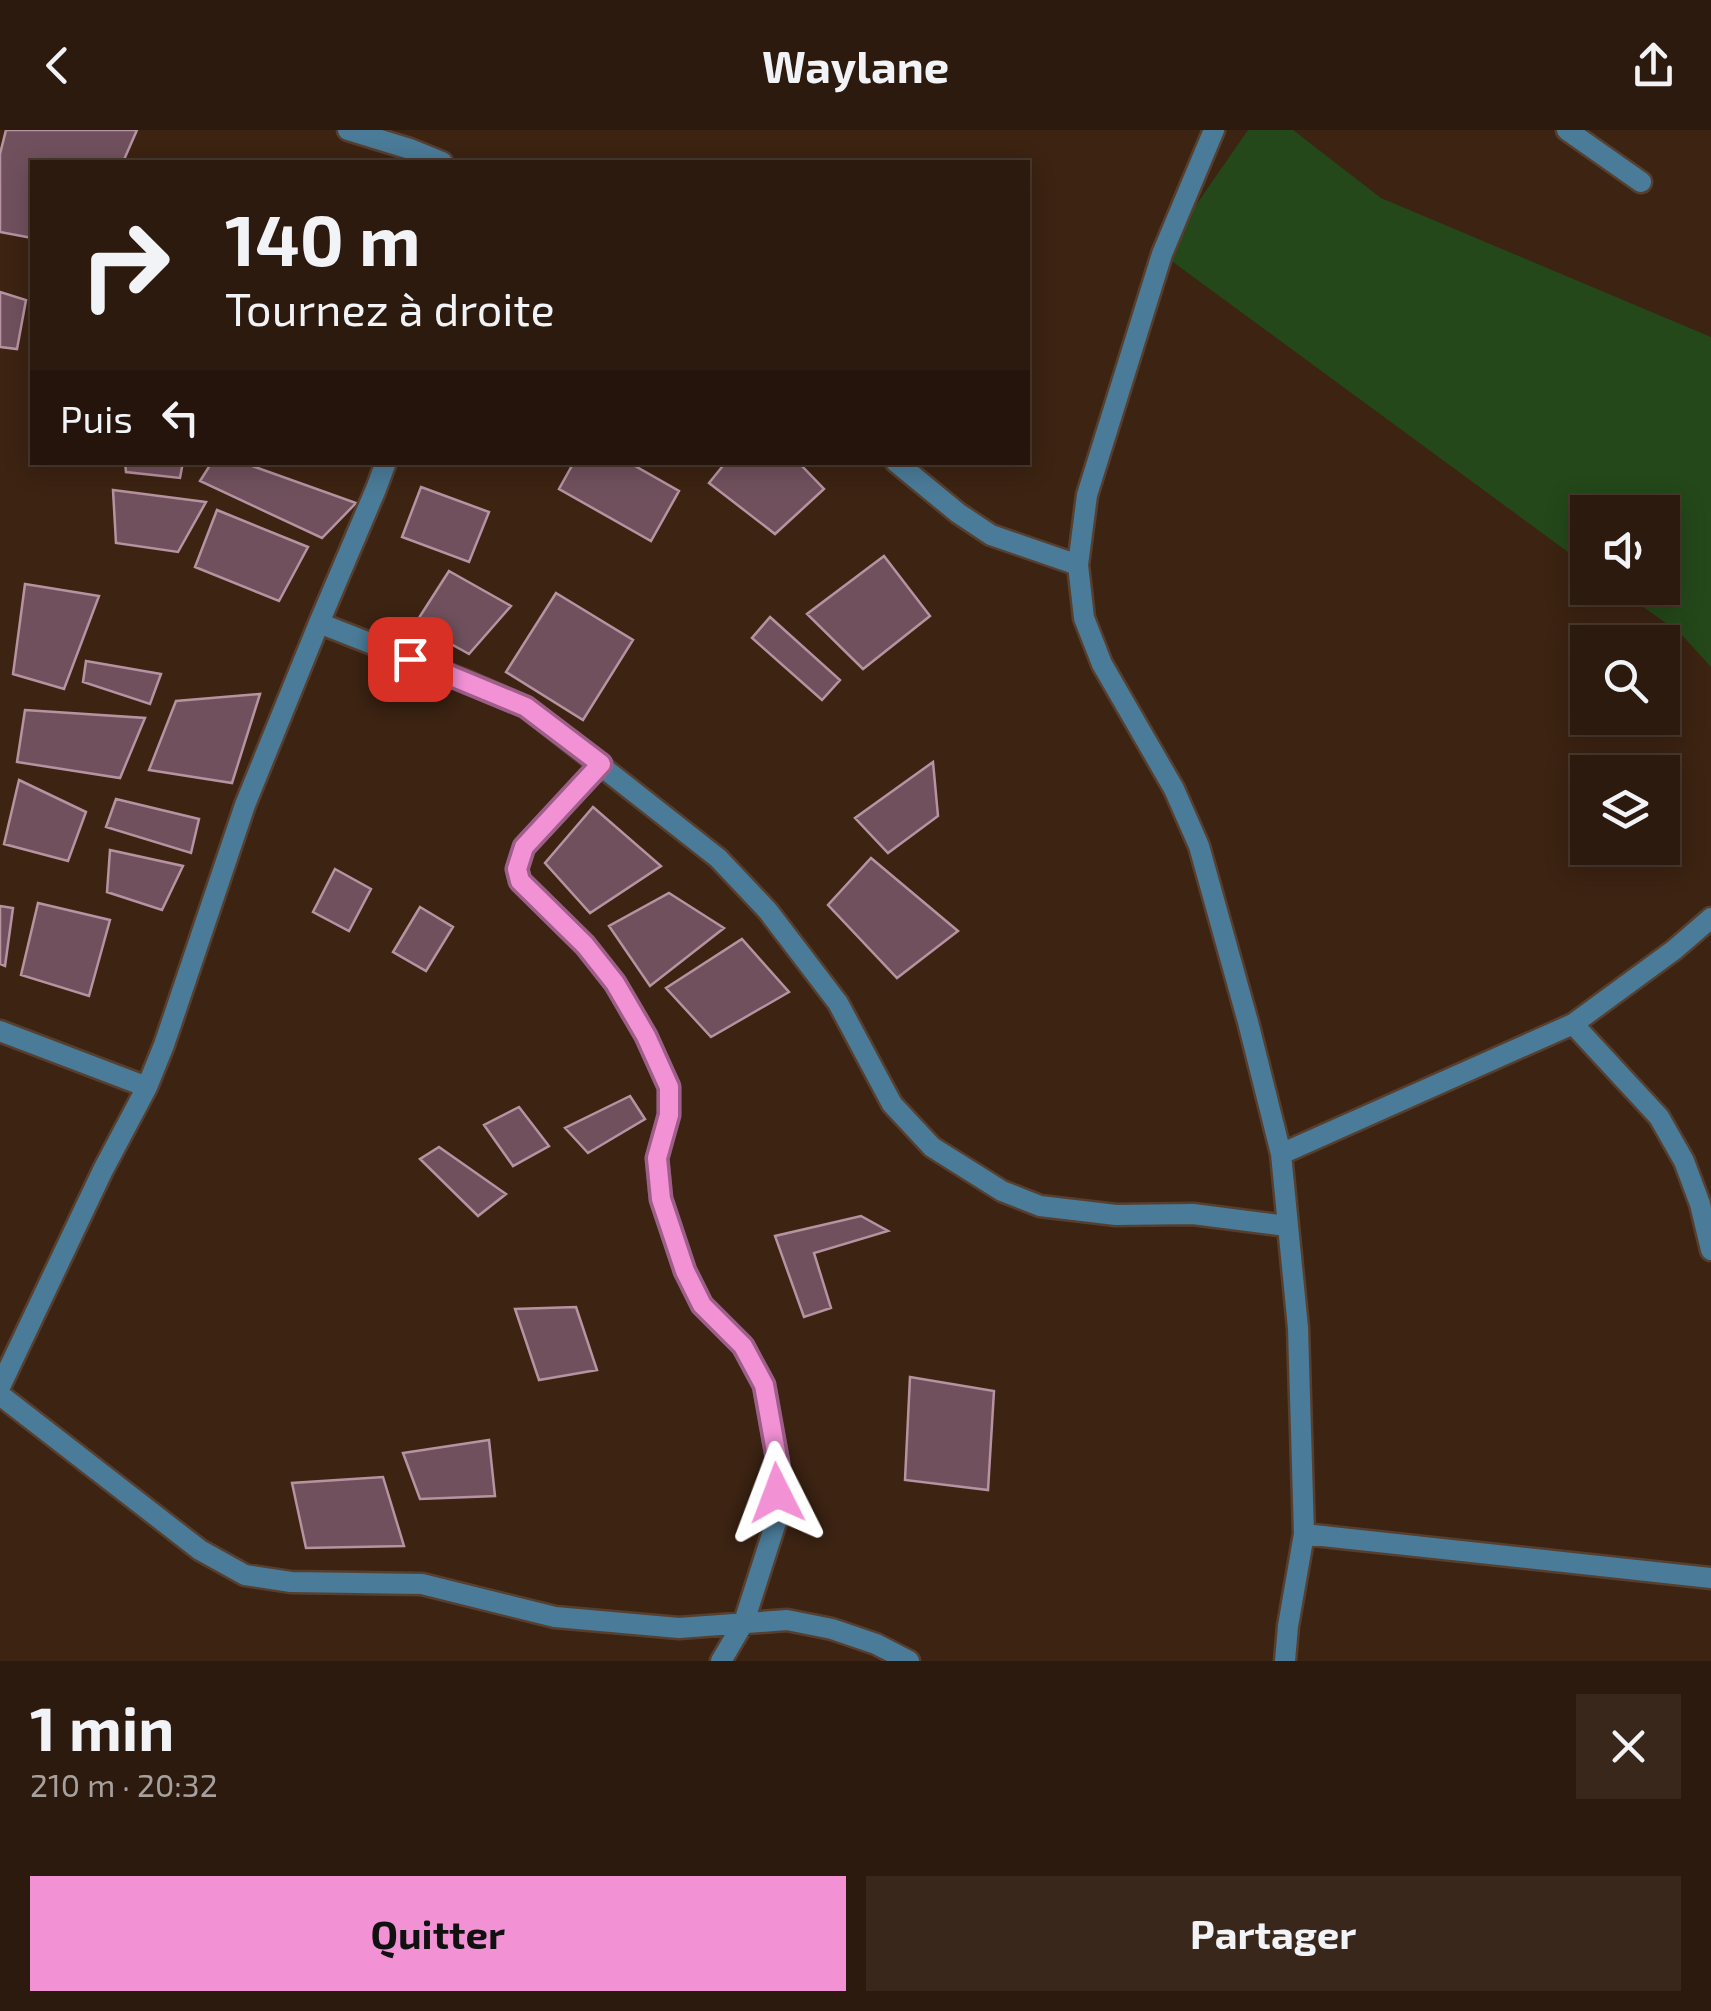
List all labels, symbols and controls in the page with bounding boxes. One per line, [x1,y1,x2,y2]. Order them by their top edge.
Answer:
icon: back [30,38,85,93]
text: Waylane [762,38,949,92]
icon: share [1626,38,1681,93]
text: 140 m [225,196,421,280]
icon: right [60,200,190,330]
text: Tournez à droite [225,281,555,335]
icon: left [153,390,208,445]
text: Puis [60,395,133,441]
map controls [1570,495,1680,865]
button: sound [1570,495,1680,605]
pin [368,617,453,702]
button: search [1570,625,1680,735]
icon: arrive [383,632,438,687]
button: layers [1570,755,1680,865]
position arrow [725,1441,829,1545]
text: 1 min [30,1691,174,1763]
button: close [1576,1694,1681,1799]
text: 210 m · 20:32 [30,1765,218,1803]
button: Quitter [30,1876,846,1991]
button: Partager [866,1876,1681,1991]

